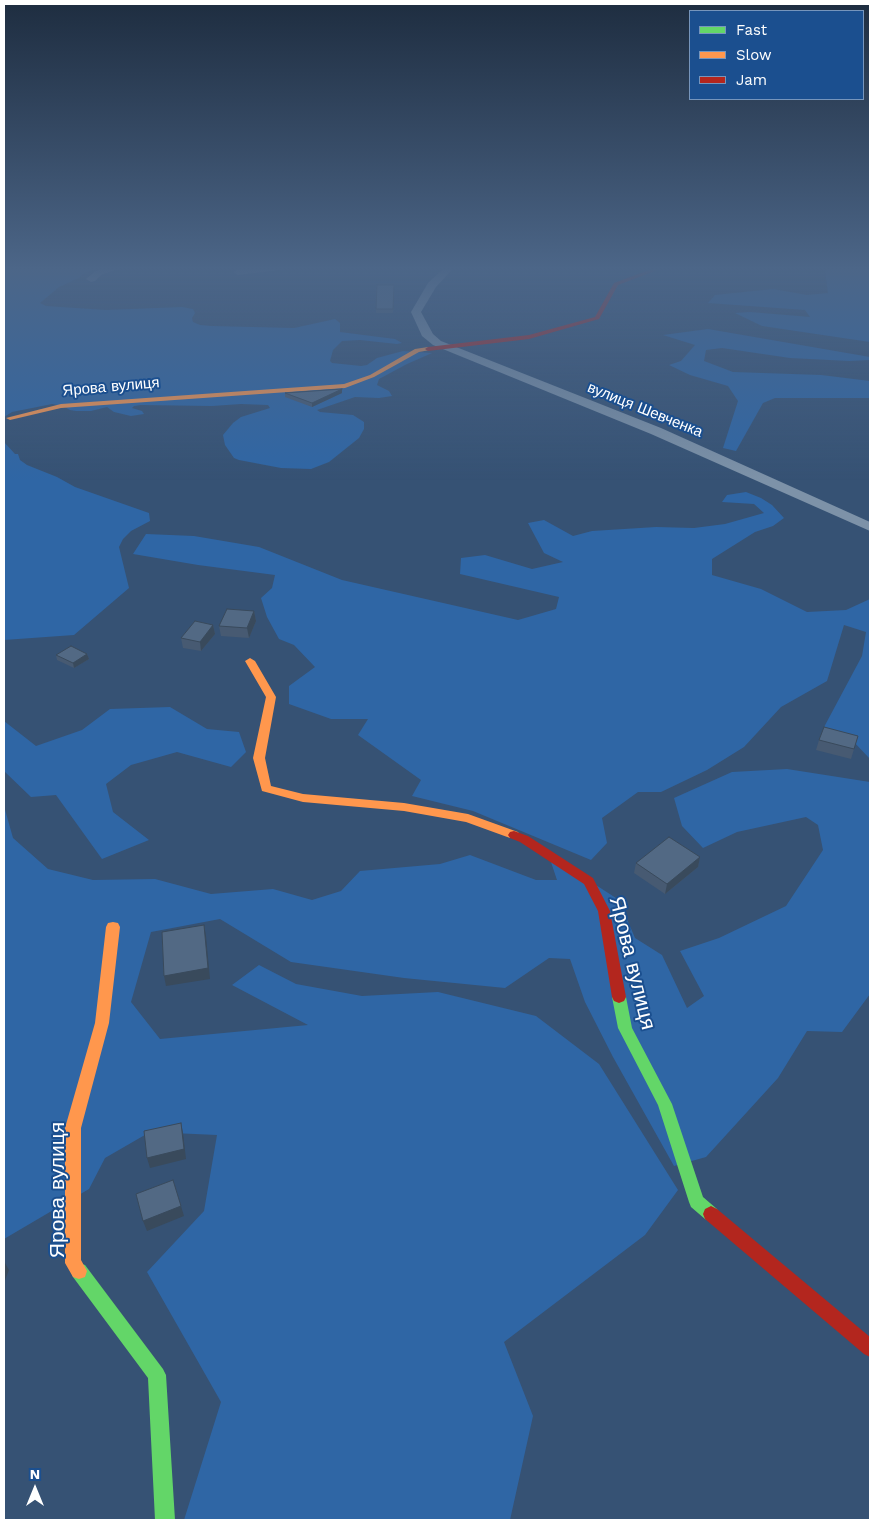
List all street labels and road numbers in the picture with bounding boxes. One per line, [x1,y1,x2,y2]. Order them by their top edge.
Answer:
street label: Ярова вулиця [62,374,160,400]
street label: вулиця Шевченка [585,379,705,441]
street label: Ярова вулиця [603,894,661,1032]
street label: Ярова вулиця [45,1122,71,1258]

